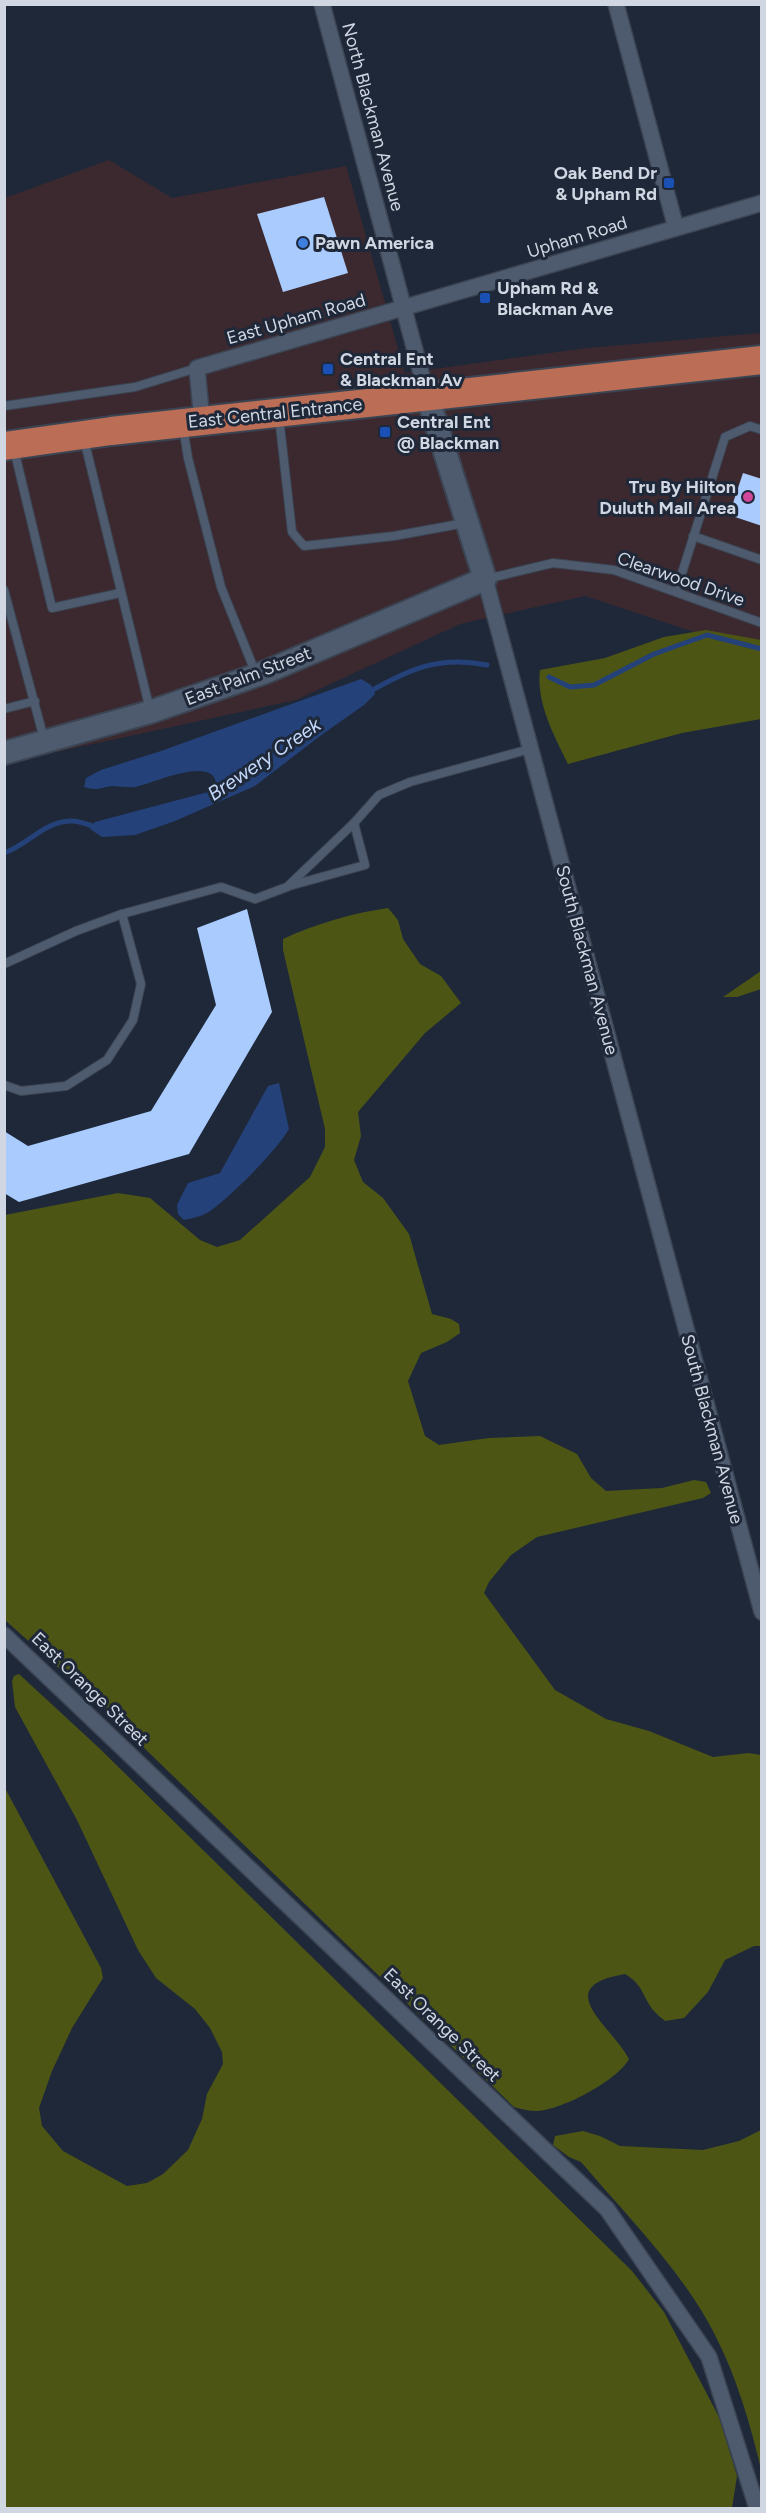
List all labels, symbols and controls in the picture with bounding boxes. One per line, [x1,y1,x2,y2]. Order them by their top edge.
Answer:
street label: North Blackman Avenue [337,20,409,214]
place label: Oak Bend Dr & Upham Rd [554,162,657,205]
marker: Oak Bend Dr & Upham Rd [662,176,676,190]
street label: Upham Road [524,211,630,263]
place label: Pawn America [315,232,434,254]
marker: Pawn America [296,236,310,250]
place label: Upham Rd & Blackman Ave [497,277,613,320]
street label: East Upham Road [224,289,368,349]
marker: Upham Rd & Blackman Ave [478,291,492,305]
place label: Central Ent & Blackman Av [340,348,462,391]
marker: Central Ent & Blackman Av [321,362,335,376]
street label: East Central Entrance [187,393,363,433]
place label: Central Ent @ Blackman [397,411,499,454]
marker: Central Ent @ Blackman [378,425,392,439]
place label: Tru By Hilton Duluth Mall Area [599,476,736,519]
marker: Tru By Hilton Duluth Mall Area [741,490,755,504]
street label: Clearwood Drive [614,547,748,611]
street label: East Palm Street [182,642,314,710]
water label: Brewery Creek [203,712,326,806]
street label: South Blackman Avenue [551,863,623,1057]
street label: South Blackman Avenue [676,1332,748,1526]
street label: East Orange Street [27,1628,153,1751]
street label: East Orange Street [379,1964,505,2087]

